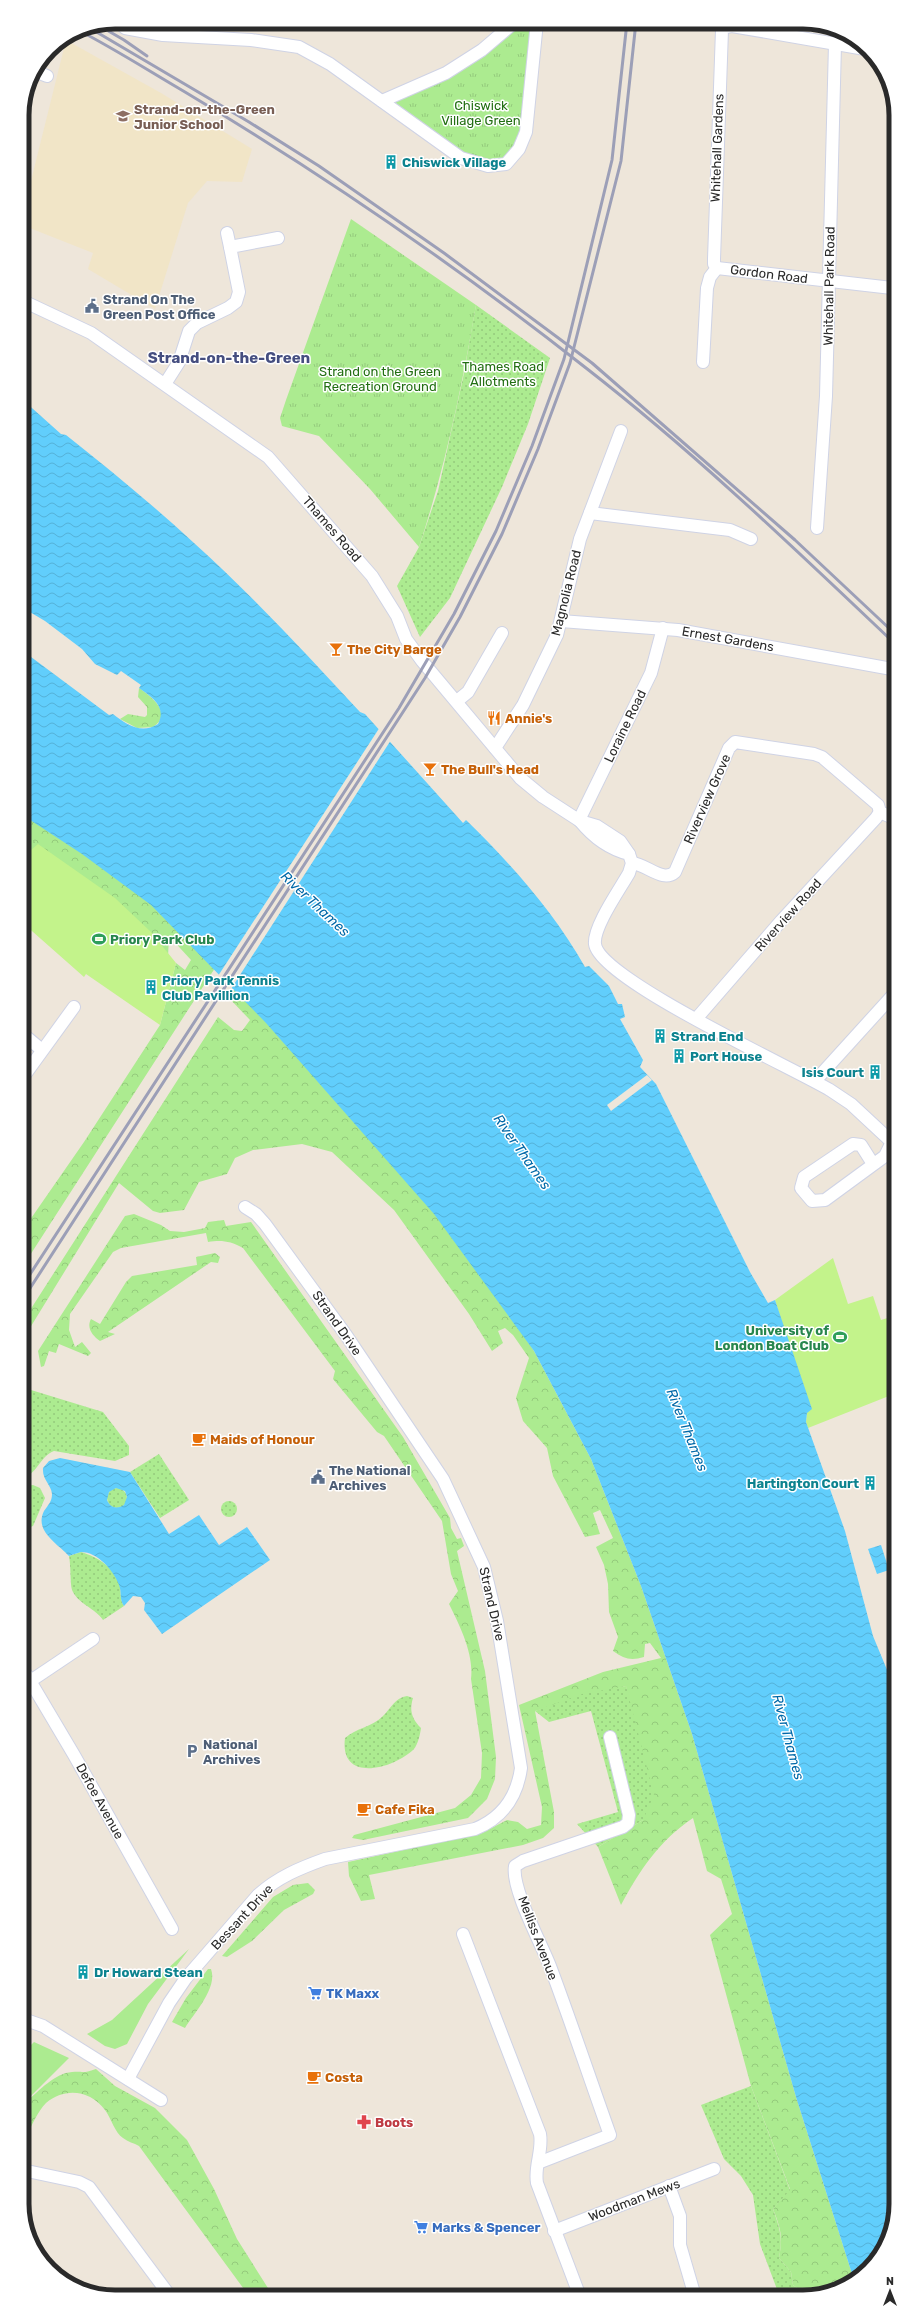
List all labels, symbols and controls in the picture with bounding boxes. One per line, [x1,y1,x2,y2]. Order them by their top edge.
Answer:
street label: Whitehall Gardens [708,93,726,203]
park label: Chiswick Village Green [441,98,521,129]
place label: Strand-on-the-Green Junior School [134,102,275,132]
school or university icon: Strand-on-the-Green Junior School [115,108,131,124]
building icon: Chiswick Village [383,154,399,170]
place label: Chiswick Village [402,155,506,170]
street label: Whitehall Park Road [820,226,838,346]
street label: Gordon Road [729,262,809,286]
place label: Strand On The Green Post Office [103,292,216,322]
public building icon: Strand On The Green Post Office [84,298,100,314]
district label: Strand-on-the-Green [148,349,310,367]
park label: Thames Road Allotments [462,359,544,389]
park label: Strand on the Green Recreation Ground [319,364,441,394]
street label: Thames Road [299,493,365,565]
street label: Magnolia Road [548,548,585,638]
street label: Ernest Gardens [681,624,776,655]
bar icon: The City Barge [328,641,344,657]
place label: The City Barge [347,642,442,657]
street label: Loraine Road [601,687,649,765]
restaurant icon: Annie's [486,710,502,726]
place label: Annie's [505,711,552,726]
street label: Riverview Grove [680,752,734,846]
bar icon: The Bull's Head [422,761,438,777]
place label: The Bull's Head [441,762,539,777]
water label: River Thames [277,868,353,940]
street label: Riverview Road [752,876,824,954]
sports icon: Priory Park Club [91,931,107,947]
place label: Priory Park Club [110,932,214,947]
place label: Priory Park Tennis Club Pavillion [162,973,279,1003]
building icon: Priory Park Tennis Club Pavillion [143,979,159,995]
building icon: Strand End [652,1028,668,1044]
place label: Strand End [671,1029,743,1044]
building icon: Port House [671,1048,687,1064]
place label: Port House [690,1049,763,1064]
building icon: Isis Court [867,1064,883,1080]
place label: Isis Court [802,1065,864,1080]
water label: River Thames [490,1111,554,1193]
street label: Strand Drive [309,1288,365,1358]
place label: University of London Boat Club [715,1323,829,1353]
sports icon: University of London Boat Club [832,1329,848,1345]
water label: River Thames [663,1386,711,1474]
cafe icon: Maids of Honour [191,1431,207,1447]
place label: Maids of Honour [210,1432,315,1447]
place label: The National Archives [329,1463,410,1493]
public building icon: The National Archives [310,1469,326,1485]
building icon: Hartington Court [862,1475,878,1491]
place label: Hartington Court [747,1476,859,1491]
street label: Strand Drive [476,1566,508,1642]
water label: River Thames [768,1692,808,1782]
place label: National Archives [203,1737,260,1767]
parking icon: National Archives [184,1743,200,1759]
street label: Defoe Avenue [73,1761,127,1841]
cafe icon: Cafe Fika [356,1801,372,1817]
place label: Cafe Fika [375,1802,435,1817]
street label: Bessant Drive [208,1881,276,1953]
street label: Melliss Avenue [515,1894,561,1982]
building icon: Dr Howard Stean [75,1964,91,1980]
place label: Dr Howard Stean [94,1965,203,1980]
supermarket icon: TK Maxx [307,1985,323,2001]
place label: TK Maxx [326,1986,380,2001]
cafe icon: Costa [306,2069,322,2085]
place label: Costa [325,2070,363,2085]
pharmacy icon: Boots [356,2114,372,2130]
place label: Boots [375,2115,413,2130]
street label: Woodman Mews [586,2176,682,2224]
supermarket icon: Marks & Spencer [413,2219,429,2235]
place label: Marks & Spencer [432,2220,540,2235]
north arrow [870,2271,910,2311]
text: N [886,2275,894,2288]

